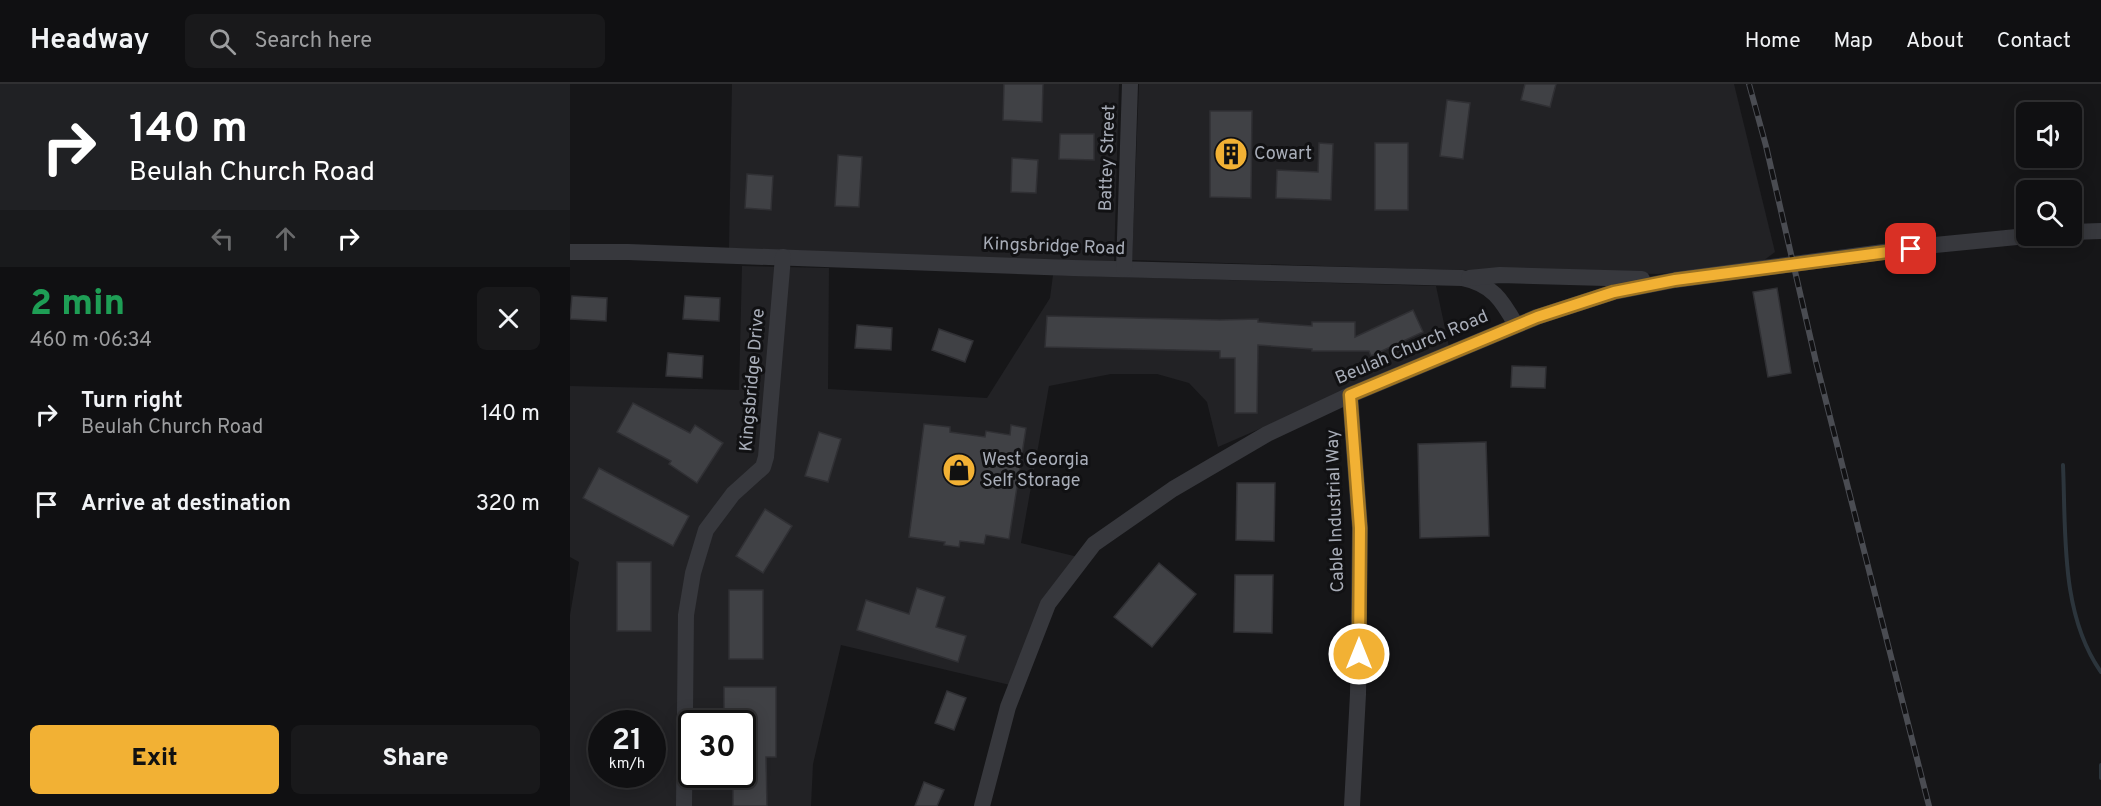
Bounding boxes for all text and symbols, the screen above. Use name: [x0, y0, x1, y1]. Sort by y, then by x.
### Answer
search box: [185, 14, 605, 68]
text: Headway: [30, 23, 149, 59]
icon: search: [206, 25, 239, 58]
text: Search here: [254, 28, 372, 55]
text: Home: [1745, 28, 1801, 55]
text: Map: [1834, 28, 1873, 55]
text: About: [1906, 28, 1964, 55]
text: Contact: [1997, 28, 2071, 55]
map controls: [2016, 102, 2082, 246]
button: sound: [2016, 102, 2082, 168]
text: 140 m: [129, 104, 248, 157]
street label: Battey Street: [1095, 104, 1121, 212]
icon: right: [30, 108, 108, 186]
building icon: Cowart: [1213, 136, 1249, 172]
place label: Cowart: [1254, 143, 1312, 166]
text: Beulah Church Road: [129, 156, 375, 190]
button: search: [2016, 180, 2082, 246]
icon: left: [206, 222, 239, 255]
icon: ahead: [269, 222, 302, 255]
icon: right: [332, 222, 365, 255]
pin: [1885, 223, 1936, 274]
icon: arrive: [1894, 232, 1927, 265]
street label: Kingsbridge Road: [982, 233, 1126, 261]
text: 2 min: [30, 282, 125, 328]
button: close: [477, 287, 540, 350]
street label: Beulah Church Road: [1332, 305, 1492, 391]
street label: Kingsbridge Drive: [735, 307, 771, 453]
text: 460 m · 06:34: [30, 328, 152, 354]
text: Turn right: [81, 388, 183, 415]
icon: right: [30, 398, 63, 431]
text: 140 m: [481, 401, 540, 428]
text: Beulah Church Road: [81, 415, 263, 441]
street label: Cable Industrial Way: [1322, 429, 1350, 593]
place label: West Georgia Self Storage: [982, 449, 1089, 493]
shop icon: West Georgia Self Storage: [941, 452, 977, 488]
icon: arrive: [30, 488, 63, 521]
text: Arrive at destination: [81, 491, 291, 518]
text: 320 m: [476, 491, 540, 518]
position arrow: [1327, 622, 1391, 686]
speed limit sign: 30: [678, 710, 756, 788]
text: 21: [612, 723, 642, 760]
button: Exit: [30, 725, 279, 794]
button: Share: [291, 725, 540, 794]
text: km/h: [609, 755, 645, 774]

